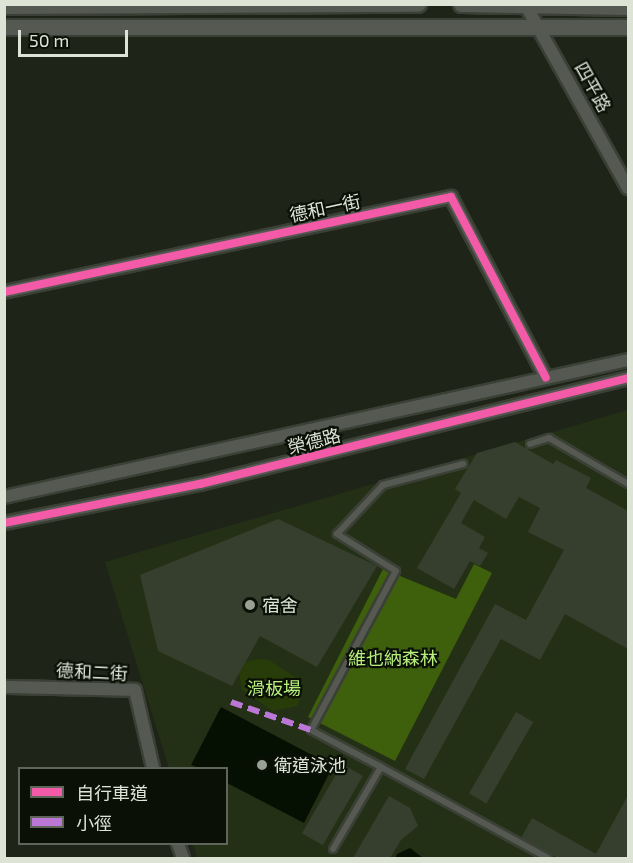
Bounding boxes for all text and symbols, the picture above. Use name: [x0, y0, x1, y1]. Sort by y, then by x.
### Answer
scale bar: [21, 18, 130, 56]
text: 50 m: [29, 29, 69, 51]
street label: 四平路: [570, 58, 616, 116]
street label: 德和一街: [288, 190, 362, 226]
street label: 榮德路: [285, 424, 343, 458]
place label: 宿舍: [262, 594, 298, 616]
marker: 宿舍: [243, 598, 257, 612]
park label: 維也納森林: [348, 647, 438, 669]
street label: 德和二街: [55, 659, 129, 685]
park label: 滑板場: [247, 677, 301, 699]
place label: 衛道泳池: [274, 754, 346, 776]
marker: 衛道泳池: [255, 758, 269, 772]
legend: [18, 767, 228, 845]
text: 自行車道: [76, 782, 148, 804]
text: 小徑: [76, 812, 112, 834]

